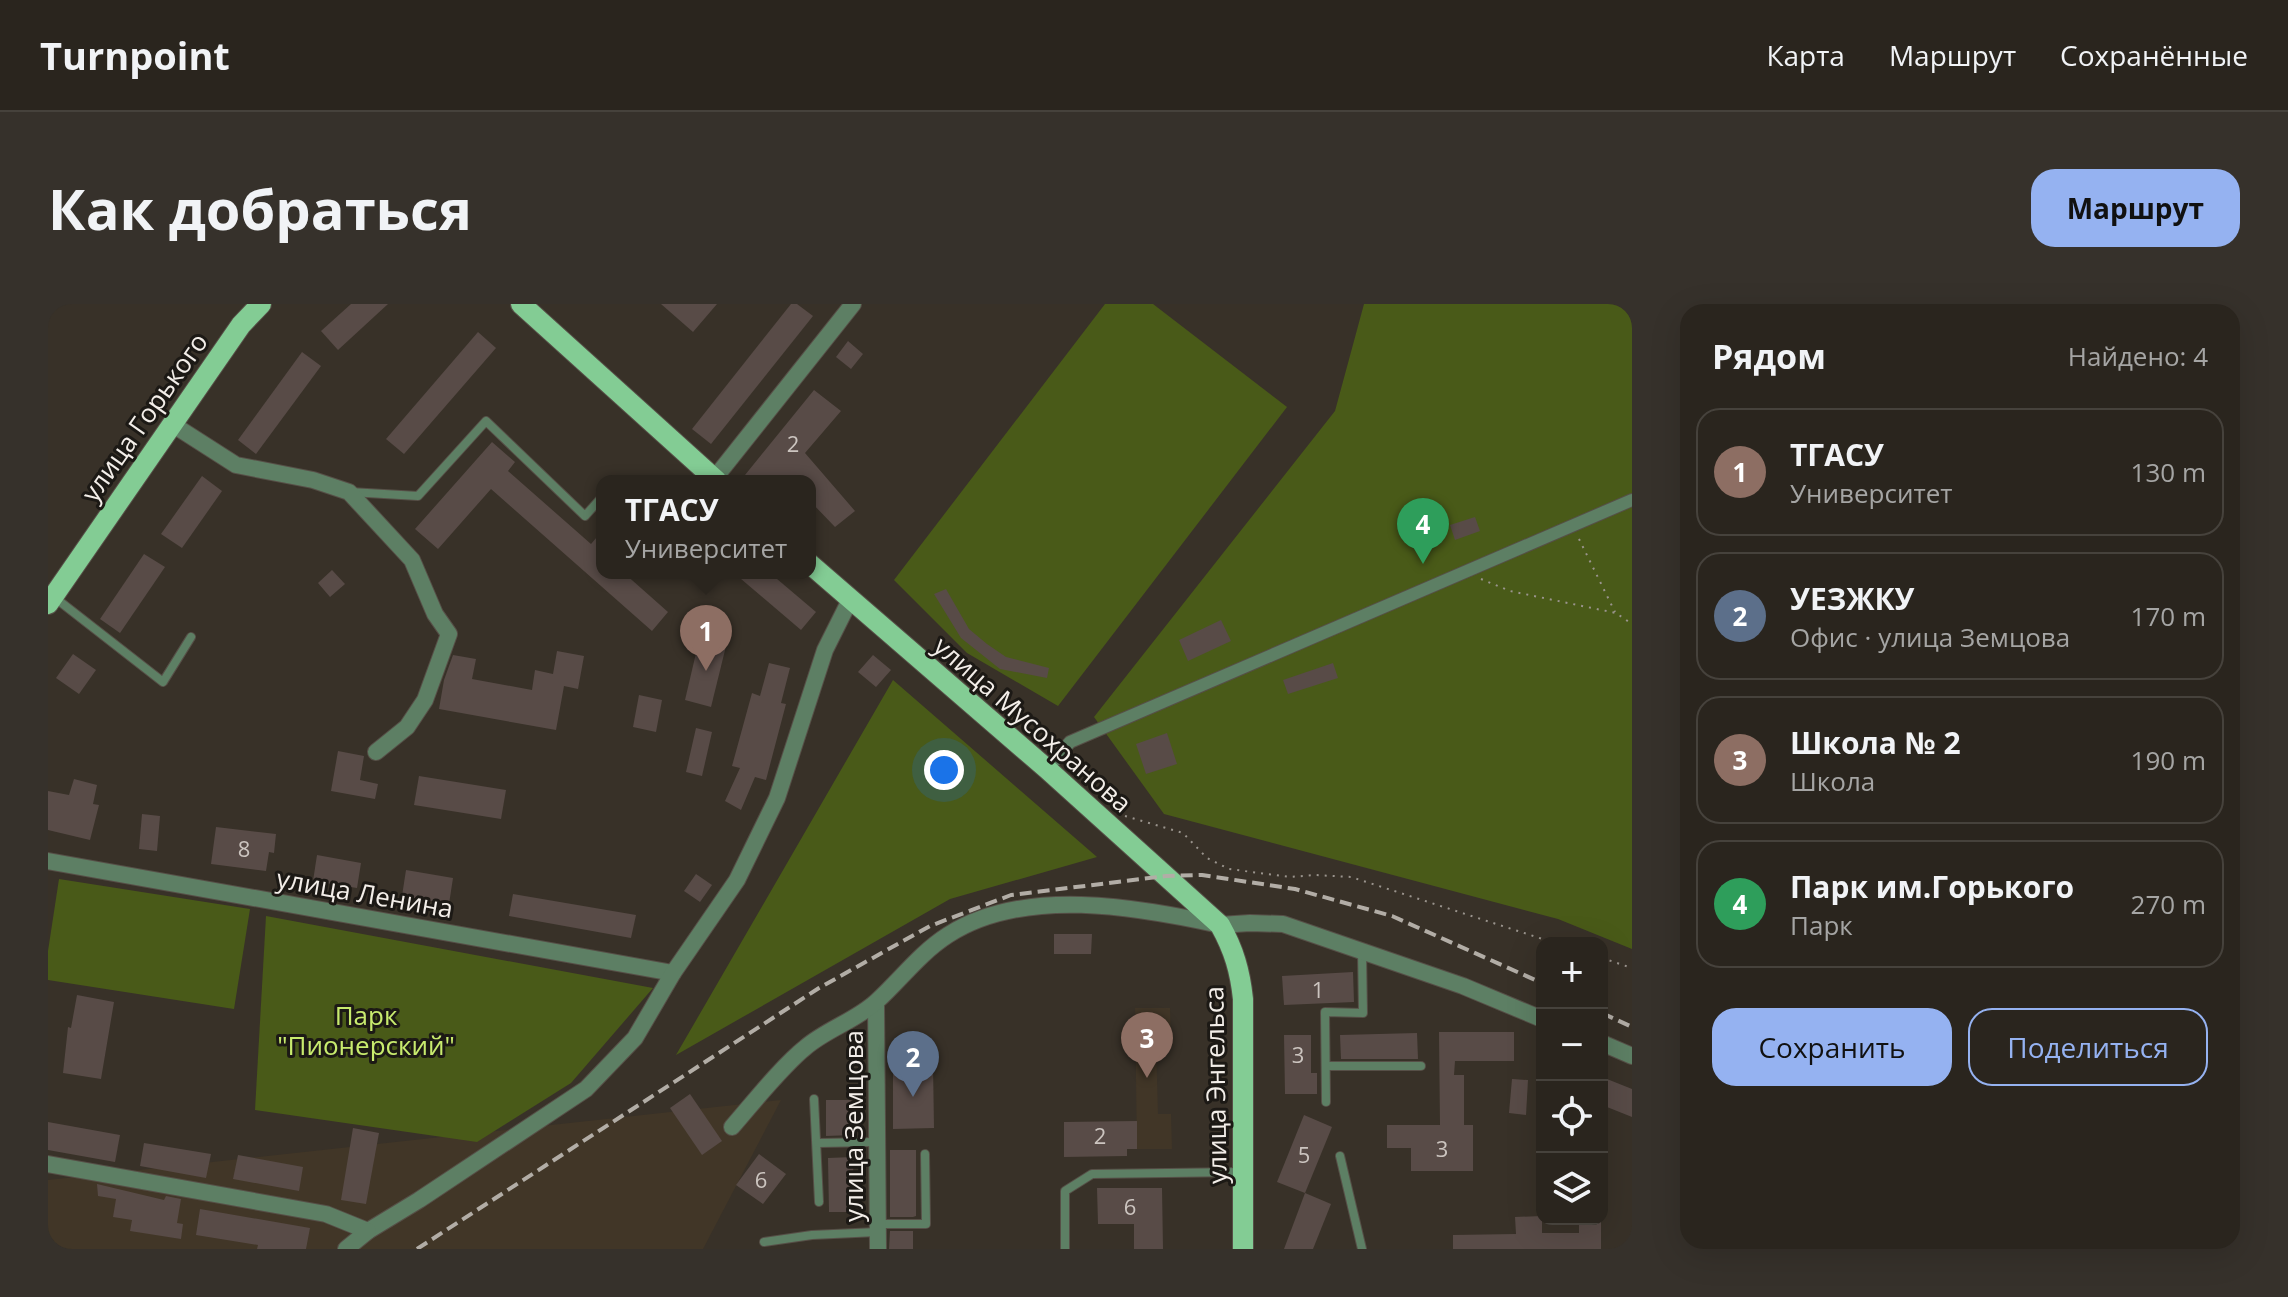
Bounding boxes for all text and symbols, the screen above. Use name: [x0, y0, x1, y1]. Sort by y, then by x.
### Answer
text: Turnpoint: [40, 29, 230, 81]
text: Карта: [1766, 36, 1845, 74]
text: Маршрут: [1889, 36, 2016, 74]
text: Сохранённые: [2060, 36, 2248, 74]
button: Маршрут: [2031, 169, 2240, 247]
text: Как добраться: [48, 170, 472, 246]
street label: улица Горького: [72, 325, 216, 509]
text: Рядом: [1712, 333, 1826, 379]
text: Найдено: 4: [2068, 338, 2208, 374]
house number: 2: [787, 428, 799, 458]
text: ТГАСУ: [1790, 434, 1884, 475]
text: 1: [1733, 454, 1747, 490]
text: 130 m: [2131, 454, 2206, 490]
popup: [596, 475, 816, 579]
text: Университет: [1790, 475, 1953, 511]
text: ТГАСУ: [625, 489, 719, 530]
pin: 4: [1397, 498, 1449, 564]
text: Университет: [625, 530, 787, 566]
text: УЕЗЖКУ: [1790, 578, 1914, 619]
text: 2: [1733, 598, 1747, 634]
text: 170 m: [2131, 598, 2206, 634]
pin: 1: [680, 605, 732, 671]
text: Офис · улица Земцова: [1790, 619, 2070, 655]
street label: улица Мусохранова: [926, 628, 1140, 820]
text: Школа № 2: [1790, 722, 1961, 763]
text: 3: [1733, 742, 1747, 778]
text: 190 m: [2131, 742, 2206, 778]
your location: [924, 750, 964, 790]
text: Школа: [1790, 763, 1875, 799]
house number: 8: [238, 833, 250, 863]
street label: улица Ленина: [274, 860, 456, 926]
text: Парк им.Горького: [1790, 866, 2074, 907]
text: 4: [1733, 886, 1747, 922]
text: 270 m: [2131, 886, 2206, 922]
text: Парк: [1790, 907, 1853, 943]
map controls: [1536, 937, 1608, 1225]
button: +: [1536, 937, 1608, 1009]
house number: 1: [1312, 974, 1324, 1004]
street label: улица Энгельса: [1195, 986, 1235, 1184]
park label: Парк "Пионерский": [277, 997, 455, 1063]
button: Сохранить: [1712, 1008, 1952, 1086]
button: Поделиться: [1968, 1008, 2208, 1086]
button: −: [1536, 1009, 1608, 1081]
pin: 3: [1121, 1012, 1173, 1078]
street label: улица Земцова: [835, 1030, 871, 1222]
pin: 2: [887, 1031, 939, 1097]
house number: 3: [1292, 1039, 1304, 1069]
button: locate: [1536, 1081, 1608, 1153]
house number: 2: [1094, 1120, 1106, 1150]
house number: 3: [1436, 1133, 1448, 1163]
house number: 5: [1298, 1139, 1310, 1169]
button: layers: [1536, 1153, 1608, 1225]
house number: 6: [755, 1164, 767, 1194]
house number: 6: [1124, 1191, 1136, 1221]

